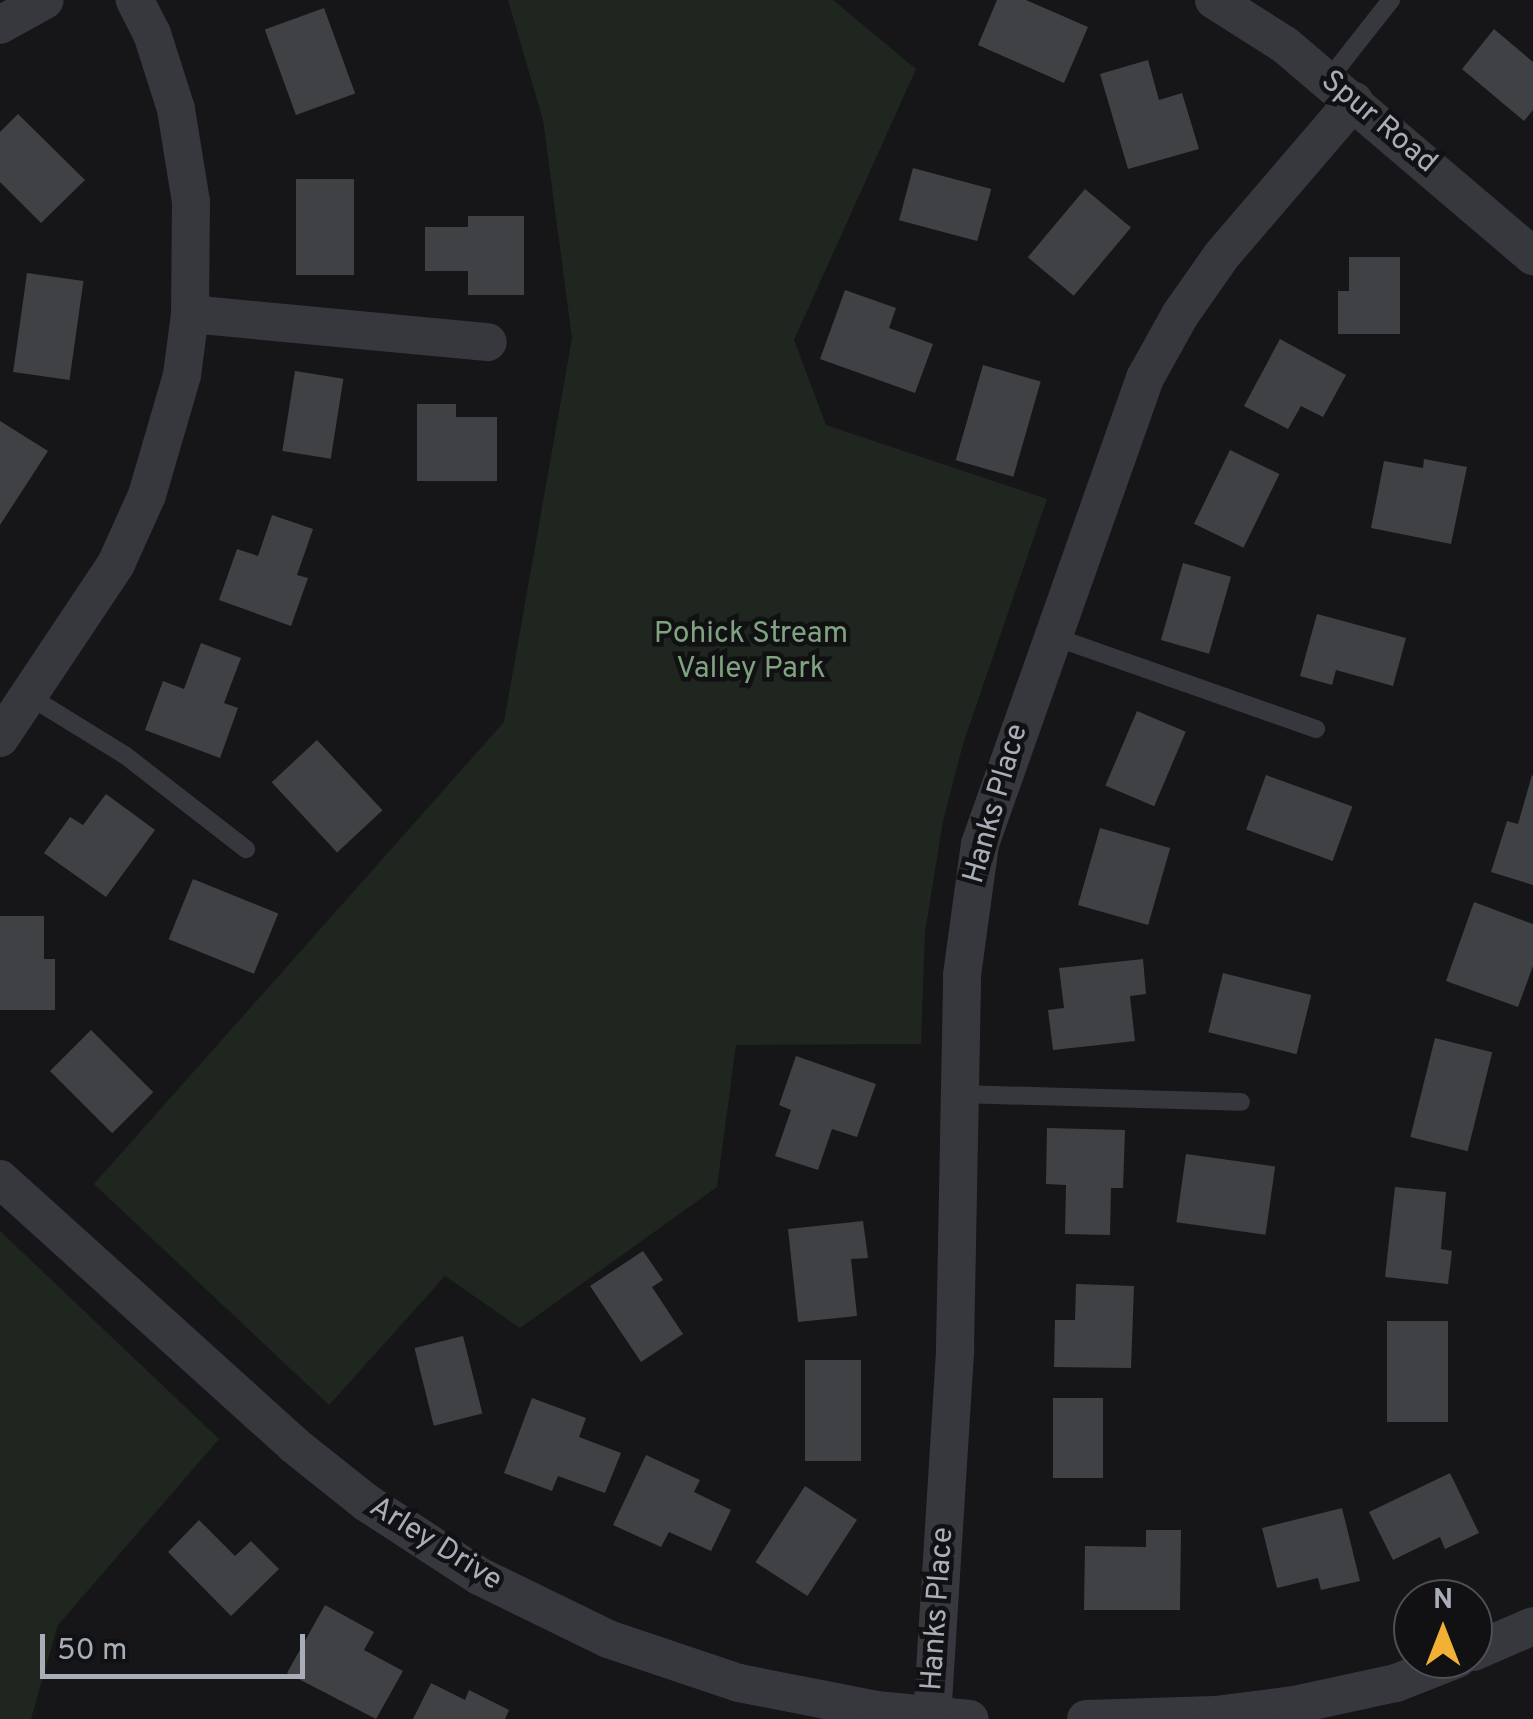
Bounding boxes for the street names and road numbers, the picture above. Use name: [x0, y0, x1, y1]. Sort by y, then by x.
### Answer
street label: Spur Road: [1313, 64, 1443, 182]
street label: Hanks Place: [957, 720, 1037, 888]
street label: Arley Drive: [362, 1490, 508, 1600]
street label: Hanks Place: [915, 1526, 963, 1692]

